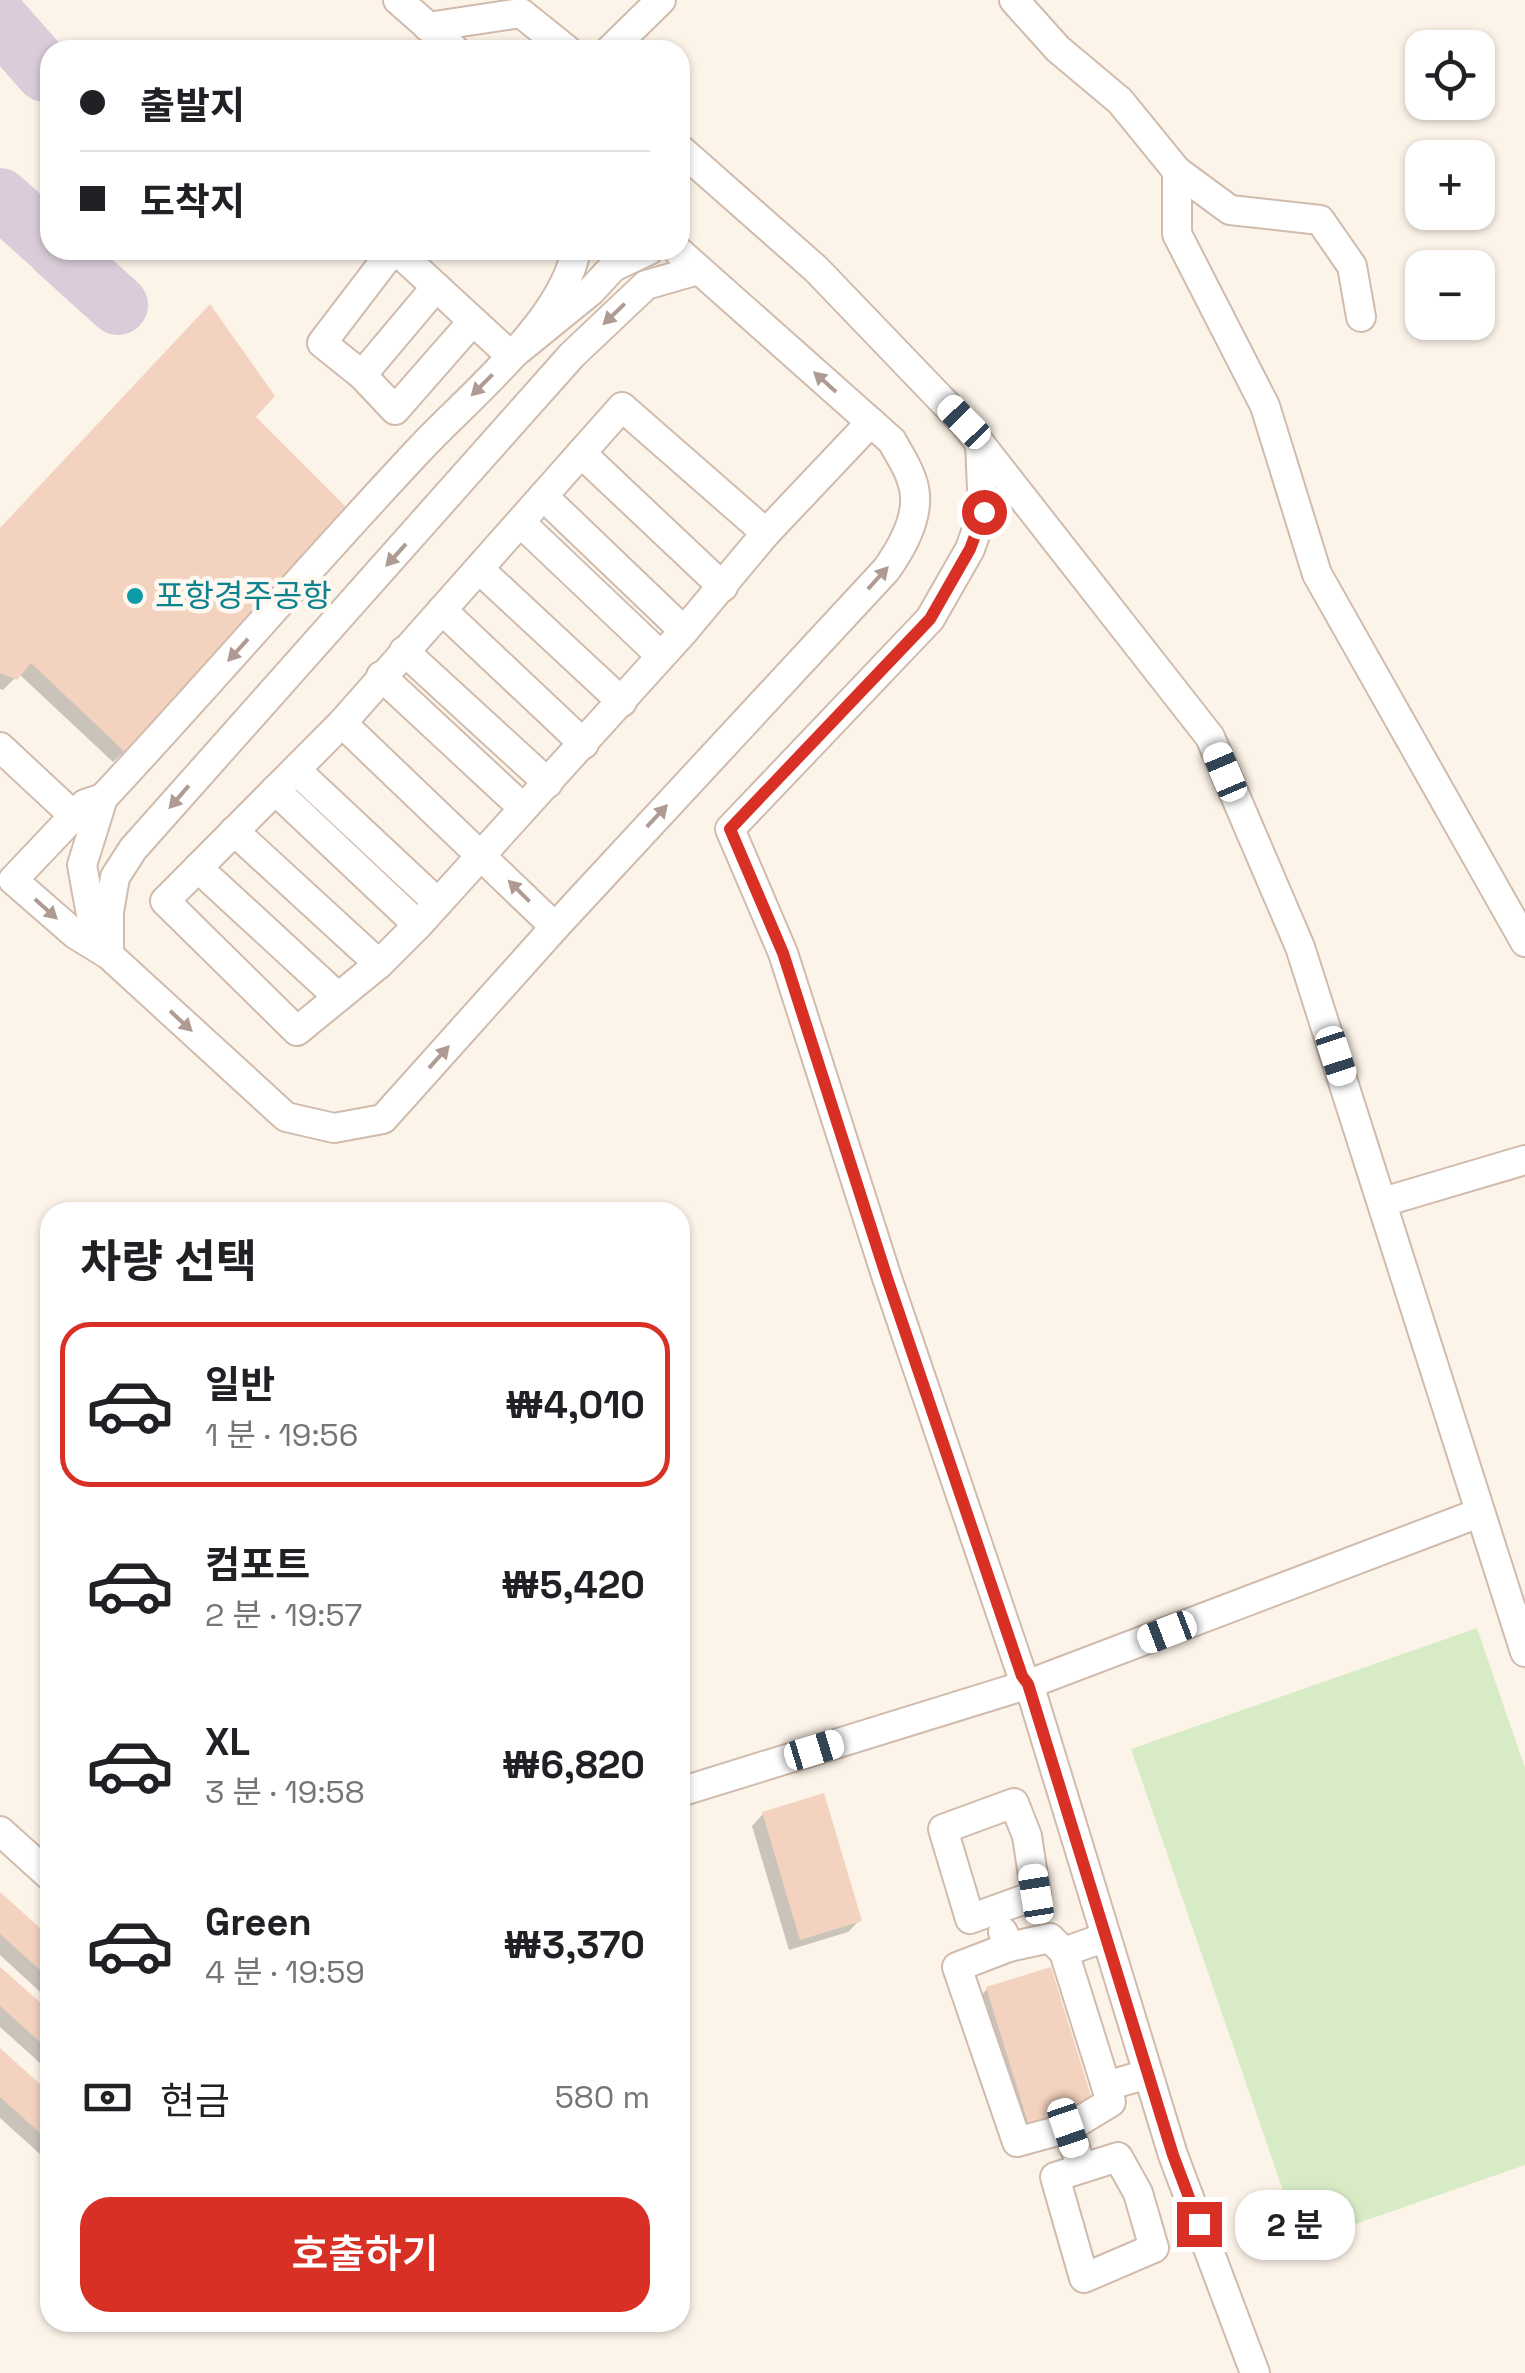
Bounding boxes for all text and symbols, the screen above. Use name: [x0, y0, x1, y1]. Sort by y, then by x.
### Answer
map controls: [1405, 30, 1495, 340]
button: locate: [1405, 30, 1495, 120]
text: 출발지: [140, 82, 245, 130]
button: +: [1405, 140, 1495, 230]
text: 도착지: [140, 178, 245, 226]
button: −: [1405, 250, 1495, 340]
one-way arrow: [602, 301, 626, 325]
one-way arrow: [813, 371, 838, 393]
one-way arrow: [471, 373, 494, 397]
car: [932, 390, 996, 454]
route start: [962, 490, 1007, 535]
one-way arrow: [385, 543, 408, 567]
one-way arrow: [866, 566, 889, 590]
place label: 포항경주공항: [155, 576, 332, 616]
marker: 포항경주공항: [124, 585, 146, 607]
one-way arrow: [228, 637, 250, 662]
car: [1199, 739, 1251, 805]
one-way arrow: [168, 784, 190, 809]
one-way arrow: [646, 804, 668, 829]
one-way arrow: [507, 879, 531, 903]
one-way arrow: [33, 897, 58, 919]
one-way arrow: [168, 1009, 193, 1031]
car: [1312, 1023, 1360, 1089]
one-way arrow: [427, 1045, 449, 1070]
text: 차량 선택: [80, 1233, 257, 1290]
icon: car: [85, 1360, 175, 1450]
text: 일반: [205, 1361, 275, 1409]
text: ₩4,010: [505, 1381, 645, 1429]
text: 1 분 · 19:56: [205, 1415, 358, 1455]
icon: car: [85, 1540, 175, 1630]
text: 컴포트: [205, 1541, 310, 1589]
text: ₩5,420: [501, 1561, 645, 1609]
text: 2 분 · 19:57: [205, 1595, 362, 1635]
car: [1134, 1607, 1200, 1657]
text: XL: [205, 1718, 250, 1766]
icon: car: [85, 1720, 175, 1810]
car: [781, 1727, 847, 1773]
text: ₩6,820: [502, 1741, 645, 1789]
text: 3 분 · 19:58: [205, 1772, 365, 1812]
car: [1016, 1862, 1056, 1926]
text: Green: [205, 1898, 312, 1946]
icon: car: [85, 1900, 175, 1990]
text: ₩3,370: [503, 1921, 645, 1969]
text: 4 분 · 19:59: [205, 1952, 365, 1992]
icon: cash: [80, 2070, 135, 2125]
text: 현금: [160, 2077, 230, 2125]
text: 580 m: [555, 2077, 650, 2117]
car: [1044, 2095, 1092, 2161]
callout: 2 분: [1234, 2189, 1354, 2259]
button: 호출하기: [80, 2197, 650, 2312]
route end: [1177, 2202, 1222, 2247]
text: 2 분: [1267, 2205, 1323, 2245]

